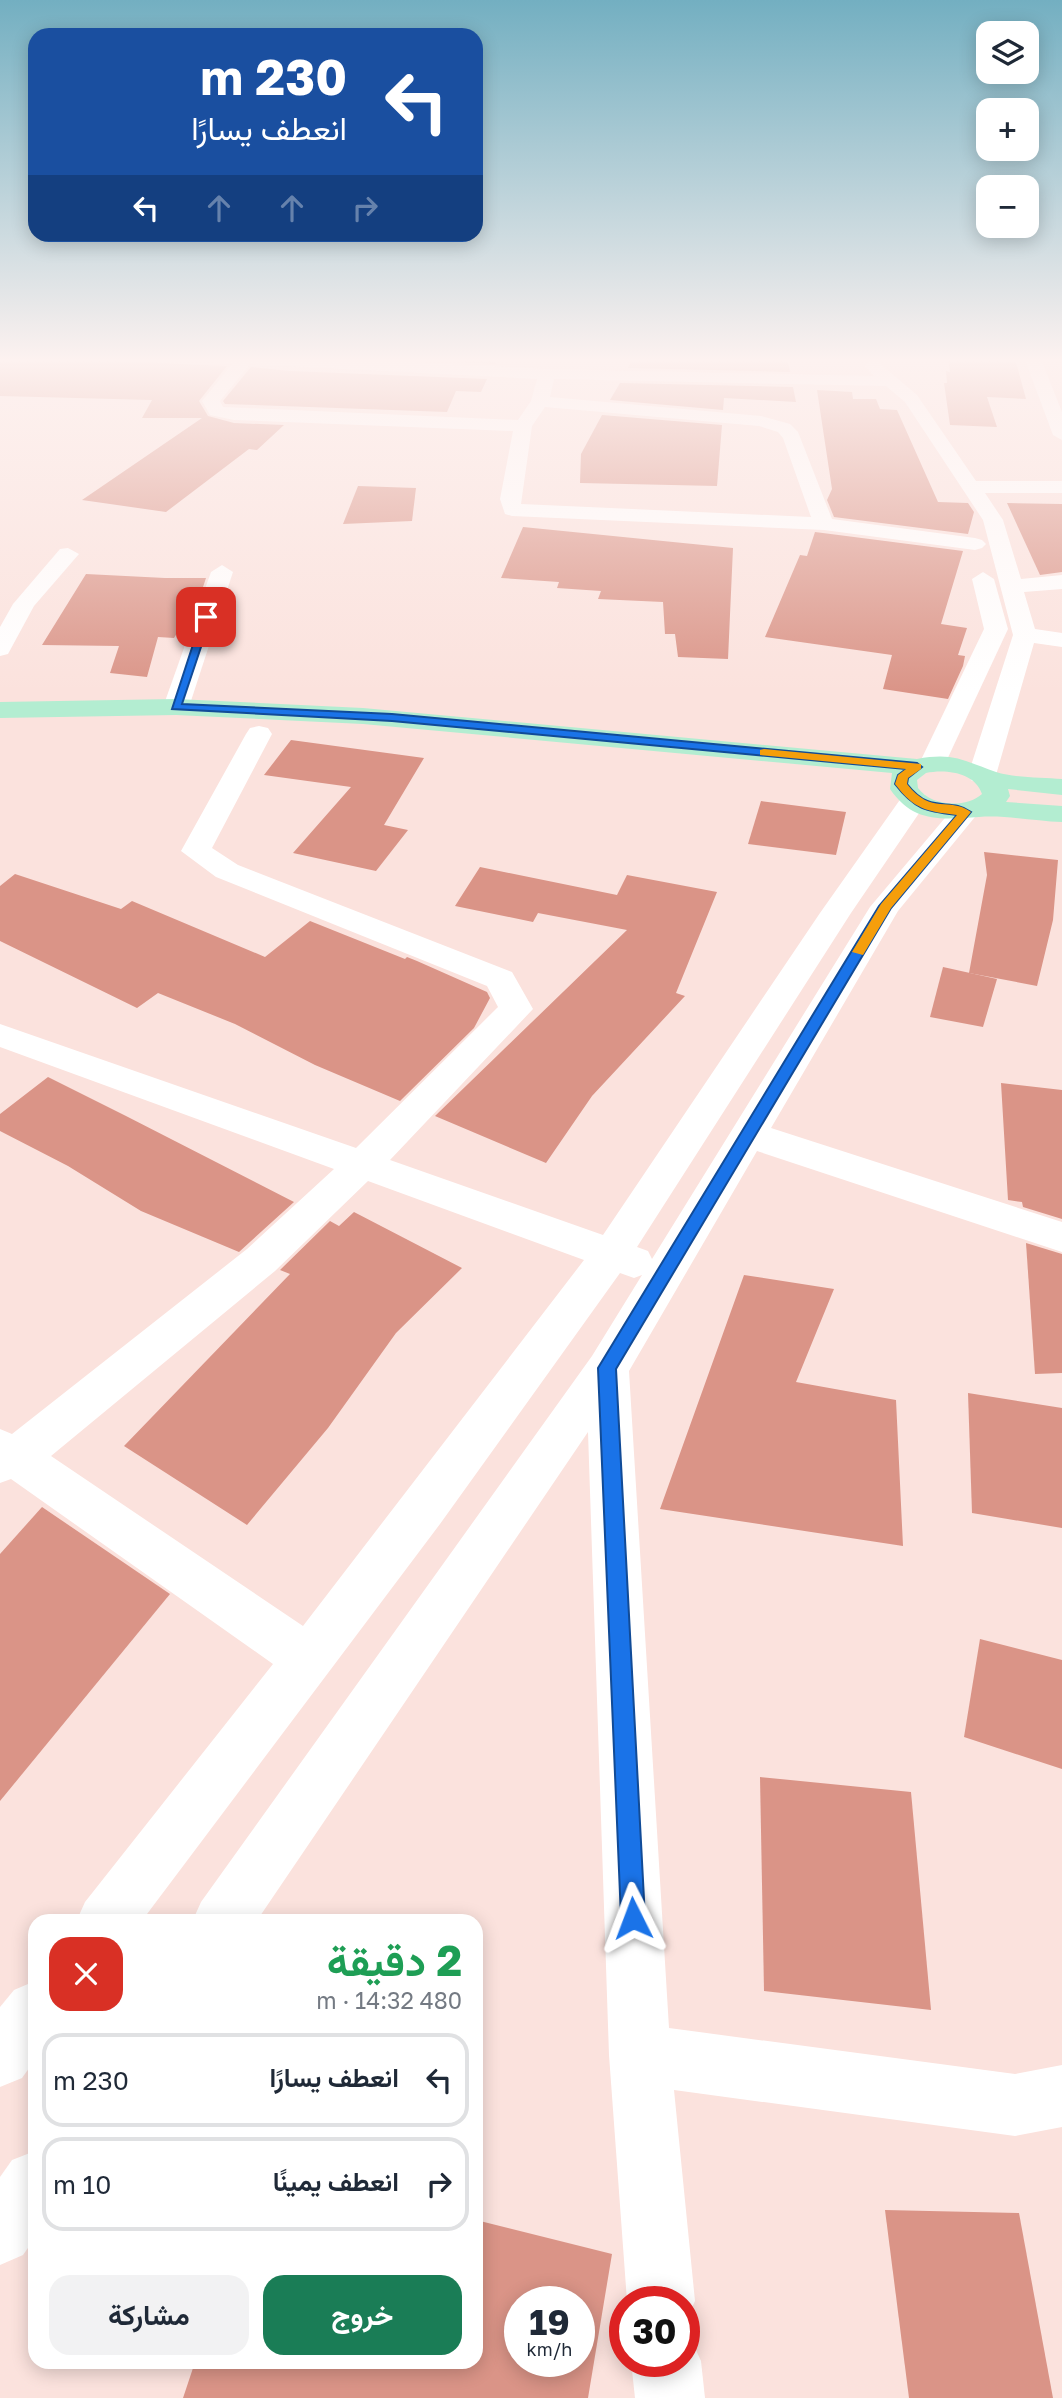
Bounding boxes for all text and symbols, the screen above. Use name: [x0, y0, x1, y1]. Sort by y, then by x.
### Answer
map controls: [976, 21, 1039, 238]
button: layers: [976, 21, 1039, 84]
text: 230 m: [200, 47, 347, 106]
icon: left: [371, 56, 462, 147]
button: +: [976, 98, 1039, 161]
text: انعطف يسارًا: [191, 109, 347, 147]
button: −: [976, 175, 1039, 238]
icon: left: [127, 189, 165, 227]
icon: ahead: [200, 189, 238, 227]
icon: ahead: [273, 189, 311, 227]
icon: right: [346, 189, 384, 227]
pin: [176, 587, 236, 647]
icon: arrive: [187, 598, 225, 636]
position arrow: [596, 1881, 670, 1955]
text: 2 دقيقة: [327, 1935, 462, 1985]
button: close: [49, 1937, 123, 2011]
text: 480 m · 14:32: [316, 1986, 462, 2014]
icon: left: [420, 2061, 458, 2099]
text: انعطف يسارًا: [269, 2062, 399, 2093]
text: 230 m: [53, 2065, 129, 2096]
icon: right: [420, 2165, 458, 2203]
text: انعطف يمينًا: [273, 2166, 399, 2197]
text: 10 m: [53, 2169, 111, 2200]
button: مشاركة: [49, 2275, 249, 2355]
button: خروج: [263, 2275, 462, 2355]
speed limit sign: 30: [609, 2286, 700, 2377]
text: 19: [529, 2301, 570, 2343]
text: km/h: [527, 2338, 572, 2360]

